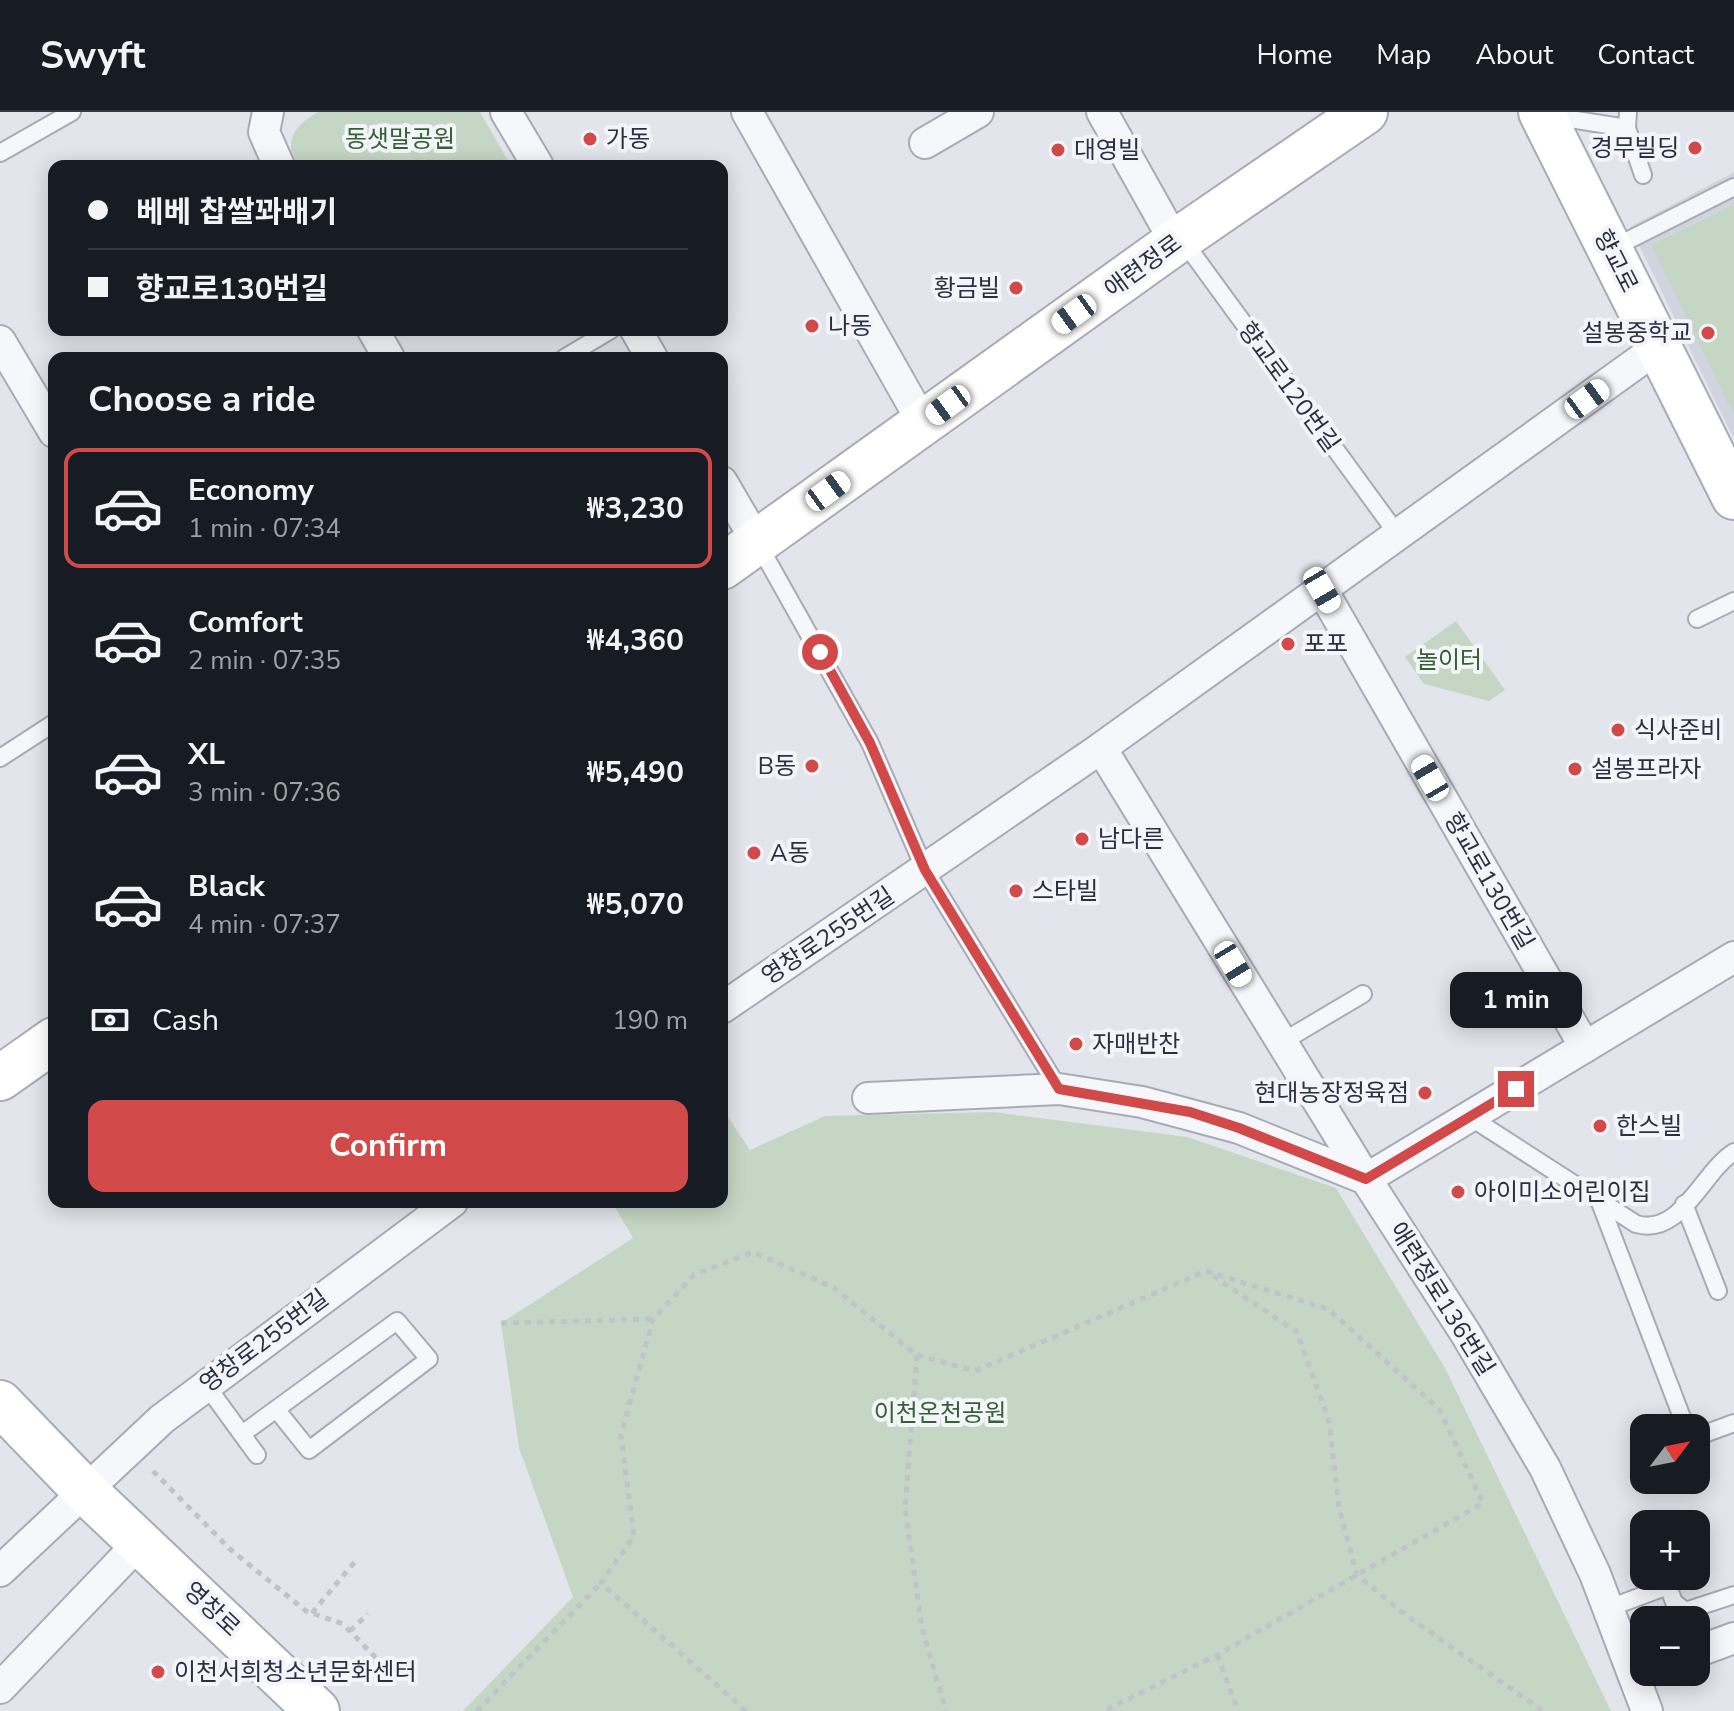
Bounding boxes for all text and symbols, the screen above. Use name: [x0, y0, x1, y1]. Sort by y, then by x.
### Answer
text: Swyft: [40, 30, 145, 81]
text: Home: [1257, 36, 1332, 74]
text: Map: [1376, 36, 1431, 74]
text: About: [1475, 36, 1553, 74]
text: Contact: [1597, 36, 1694, 74]
park label: 동샛말공원: [345, 123, 455, 155]
place label: 가동: [606, 123, 650, 155]
marker: 가동: [581, 130, 599, 148]
place label: 경무빌딩: [1591, 132, 1679, 164]
place label: 대영빌: [1074, 134, 1140, 166]
marker: 경무빌딩: [1686, 139, 1704, 157]
marker: 대영빌: [1049, 141, 1067, 159]
text: 베베 찹쌀꽈배기: [136, 192, 337, 233]
street label: 향교로: [1587, 224, 1645, 298]
street label: 애련정로: [1098, 227, 1188, 305]
text: 향교로130번길: [136, 269, 328, 310]
place label: 황금빌: [934, 272, 1000, 304]
marker: 황금빌: [1007, 279, 1025, 297]
car: [1048, 290, 1100, 338]
place label: 나동: [828, 310, 872, 342]
street label: 향교로120번길: [1231, 315, 1347, 459]
marker: 나동: [803, 317, 821, 335]
place label: 설봉중학교: [1582, 317, 1692, 349]
marker: 설봉중학교: [1699, 324, 1717, 342]
text: Choose a ride: [88, 375, 316, 424]
car: [1561, 375, 1613, 423]
car: [922, 381, 974, 429]
car: [802, 467, 854, 515]
text: Economy: [188, 470, 314, 511]
icon: car: [92, 472, 164, 544]
text: ₩3,230: [587, 488, 684, 529]
text: 1 min · 07:34: [188, 511, 341, 546]
car: [1300, 563, 1344, 617]
text: Comfort: [188, 602, 303, 643]
icon: car: [92, 604, 164, 676]
text: ₩4,360: [587, 620, 684, 661]
place label: 포포: [1304, 628, 1348, 660]
route start: [802, 634, 838, 670]
marker: 포포: [1279, 635, 1297, 653]
text: 2 min · 07:35: [188, 643, 341, 678]
park label: 놀이터: [1416, 644, 1482, 676]
place label: 식사준비: [1634, 714, 1722, 746]
marker: 식사준비: [1609, 721, 1627, 739]
text: XL: [188, 734, 225, 775]
icon: car: [92, 736, 164, 808]
place label: B동: [758, 750, 796, 782]
car: [1408, 751, 1452, 805]
text: ₩5,490: [587, 752, 684, 793]
place label: 설봉프라자: [1591, 753, 1701, 785]
marker: B동: [803, 757, 821, 775]
marker: 설봉프라자: [1566, 760, 1584, 778]
text: 3 min · 07:36: [188, 775, 341, 810]
street label: 향교로130번길: [1437, 806, 1541, 956]
place label: 남다른: [1098, 823, 1164, 855]
marker: 남다른: [1073, 830, 1091, 848]
place label: A동: [770, 837, 810, 869]
marker: A동: [745, 844, 763, 862]
text: Black: [188, 866, 265, 907]
icon: car: [92, 868, 164, 940]
place label: 스타빌: [1032, 875, 1098, 907]
street label: 영창로255번길: [755, 880, 901, 992]
marker: 스타빌: [1007, 882, 1025, 900]
text: ₩5,070: [587, 884, 684, 925]
text: 4 min · 07:37: [188, 907, 341, 942]
car: [1210, 937, 1256, 991]
callout: 1 min: [1450, 973, 1582, 1029]
text: 1 min: [1482, 982, 1550, 1017]
icon: cash: [88, 998, 132, 1042]
text: Cash: [152, 1000, 219, 1041]
text: 190 m: [612, 1003, 688, 1038]
place label: 자매반찬: [1092, 1028, 1180, 1060]
marker: 자매반찬: [1067, 1035, 1085, 1053]
route end: [1498, 1071, 1534, 1107]
place label: 현대농장정육점: [1254, 1077, 1409, 1109]
marker: 현대농장정육점: [1416, 1084, 1434, 1102]
button: Confirm: [88, 1100, 688, 1192]
place label: 한스빌: [1616, 1110, 1682, 1142]
marker: 한스빌: [1591, 1117, 1609, 1135]
place label: 아이미소어린이집: [1474, 1176, 1651, 1208]
marker: 아이미소어린이집: [1449, 1183, 1467, 1201]
street label: 애련정로136번길: [1382, 1216, 1502, 1382]
street label: 영창로255번길: [193, 1282, 335, 1400]
park label: 이천온천공원: [874, 1397, 1006, 1429]
north arrow: [1630, 1414, 1710, 1494]
map controls: [1630, 1414, 1710, 1686]
button: +: [1630, 1510, 1710, 1590]
street label: 영창로: [177, 1575, 247, 1643]
button: −: [1630, 1606, 1710, 1686]
place label: 이천서희청소년문화센터: [174, 1656, 417, 1688]
marker: 이천서희청소년문화센터: [149, 1663, 167, 1681]

